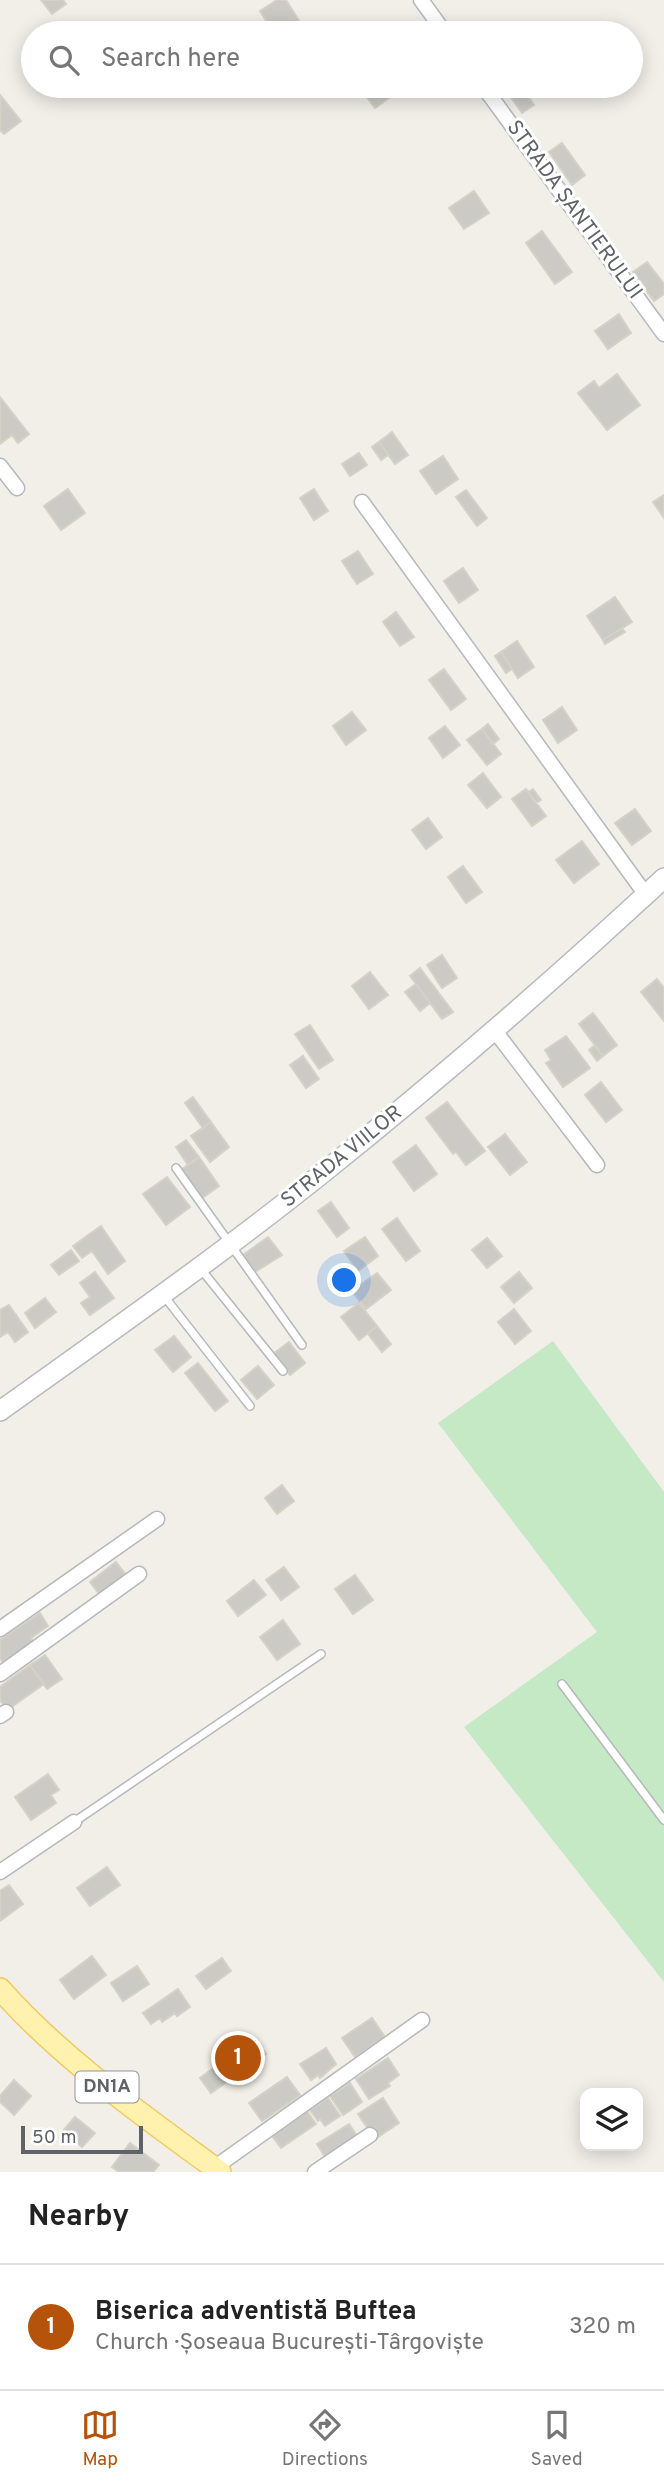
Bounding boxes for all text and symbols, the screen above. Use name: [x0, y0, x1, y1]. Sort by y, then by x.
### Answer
search box: [21, 21, 643, 98]
icon: search: [45, 41, 83, 79]
text: Search here: [101, 43, 240, 76]
street label: STRADA ȘANTIERULUI: [500, 115, 648, 305]
street label: STRADA VIILOR: [276, 1100, 408, 1214]
your location: [327, 1263, 361, 1297]
pin: 1: [215, 2032, 261, 2084]
road number: DN1A: [76, 2072, 138, 2102]
map controls: [580, 2088, 643, 2151]
button: layers: [580, 2088, 643, 2151]
scale bar: [21, 2123, 144, 2155]
text: 50 m: [32, 2126, 77, 2150]
text: Nearby: [28, 2199, 129, 2236]
text: Biserica adventistă Buftea: [95, 2296, 417, 2329]
text: 1: [46, 2313, 56, 2342]
text: 320 m: [569, 2313, 636, 2342]
text: Church · Șoseaua București-Târgoviște: [95, 2329, 484, 2358]
tab: Map: [81, 2406, 119, 2472]
tab: Directions: [282, 2406, 368, 2472]
tab: Saved: [531, 2406, 583, 2472]

